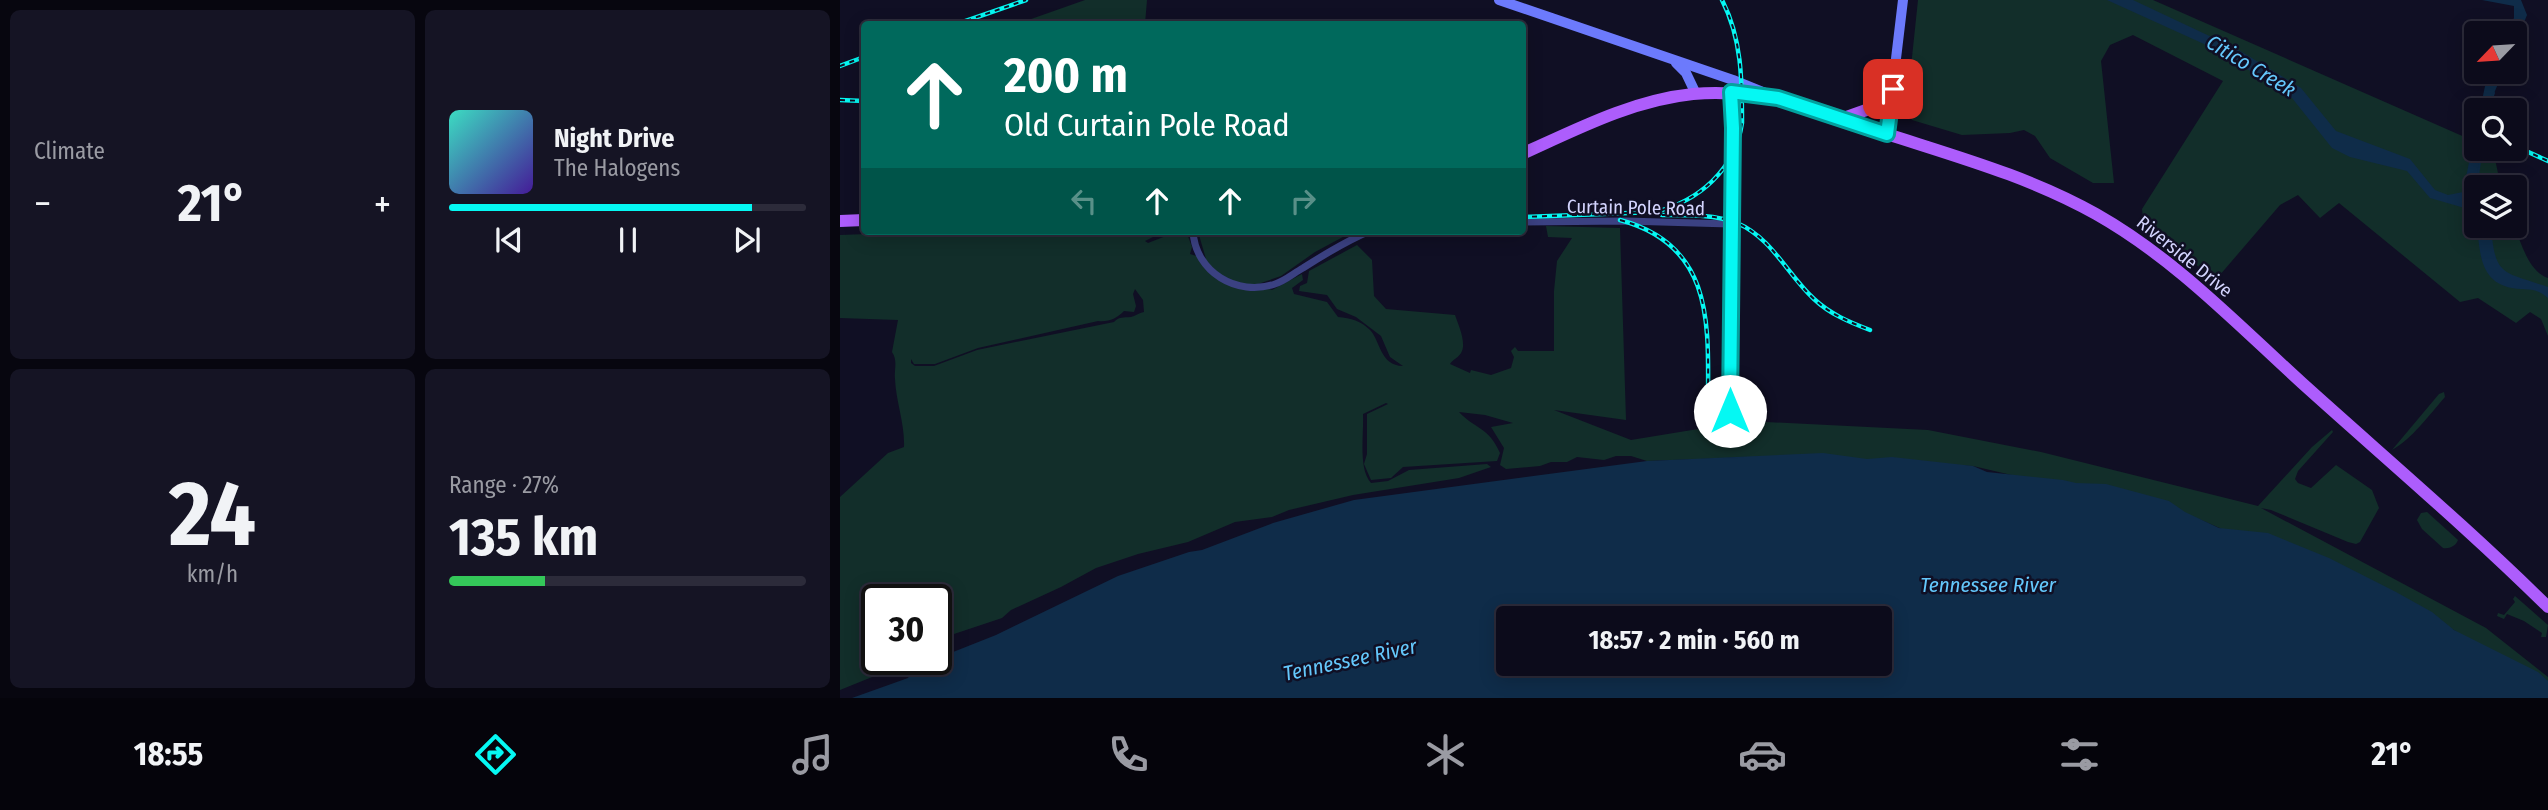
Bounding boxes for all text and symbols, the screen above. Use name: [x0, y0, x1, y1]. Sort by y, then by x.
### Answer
north arrow: [2464, 21, 2527, 84]
map controls: [2464, 21, 2527, 238]
water label: Citico Creek: [2202, 29, 2300, 103]
text: 200 m: [1004, 46, 1128, 105]
icon: ahead: [889, 49, 980, 140]
pin: [1863, 59, 1923, 119]
icon: arrive: [1874, 70, 1912, 108]
button: search: [2464, 98, 2527, 161]
text: Old Curtain Pole Road: [1004, 106, 1290, 144]
text: Night Drive: [554, 123, 674, 154]
text: Climate: [34, 137, 105, 165]
text: The Halogens: [554, 154, 680, 182]
text: 21°: [178, 172, 247, 235]
button: layers: [2464, 175, 2527, 238]
text: −: [34, 181, 51, 227]
text: +: [374, 181, 391, 227]
icon: left: [1065, 182, 1103, 220]
icon: ahead: [1138, 182, 1176, 220]
icon: ahead: [1211, 182, 1249, 220]
icon: right: [1284, 182, 1322, 220]
street label: Curtain Pole Road: [1567, 195, 1705, 220]
street label: Riverside Drive: [2132, 211, 2237, 302]
icon: previous: [490, 221, 528, 259]
icon: pause: [609, 221, 647, 259]
icon: next: [728, 221, 766, 259]
position arrow: [1693, 374, 1767, 448]
text: 24: [169, 460, 256, 569]
text: Range · 27%: [449, 471, 559, 499]
text: 135 km: [449, 506, 598, 569]
text: km/h: [187, 560, 238, 588]
water label: Tennessee River: [1920, 572, 2057, 598]
speed limit sign: 30: [861, 584, 952, 675]
text: 18:57 · 2 min · 560 m: [1588, 625, 1800, 656]
water label: Tennessee River: [1281, 633, 1420, 687]
icon: directions: [471, 730, 520, 779]
icon: music: [788, 730, 837, 779]
icon: phone: [1104, 730, 1153, 779]
icon: climate: [1421, 730, 1470, 779]
icon: car: [1738, 730, 1787, 779]
icon: filters: [2055, 730, 2104, 779]
text: 18:55: [134, 735, 203, 773]
text: 21°: [2371, 735, 2414, 773]

